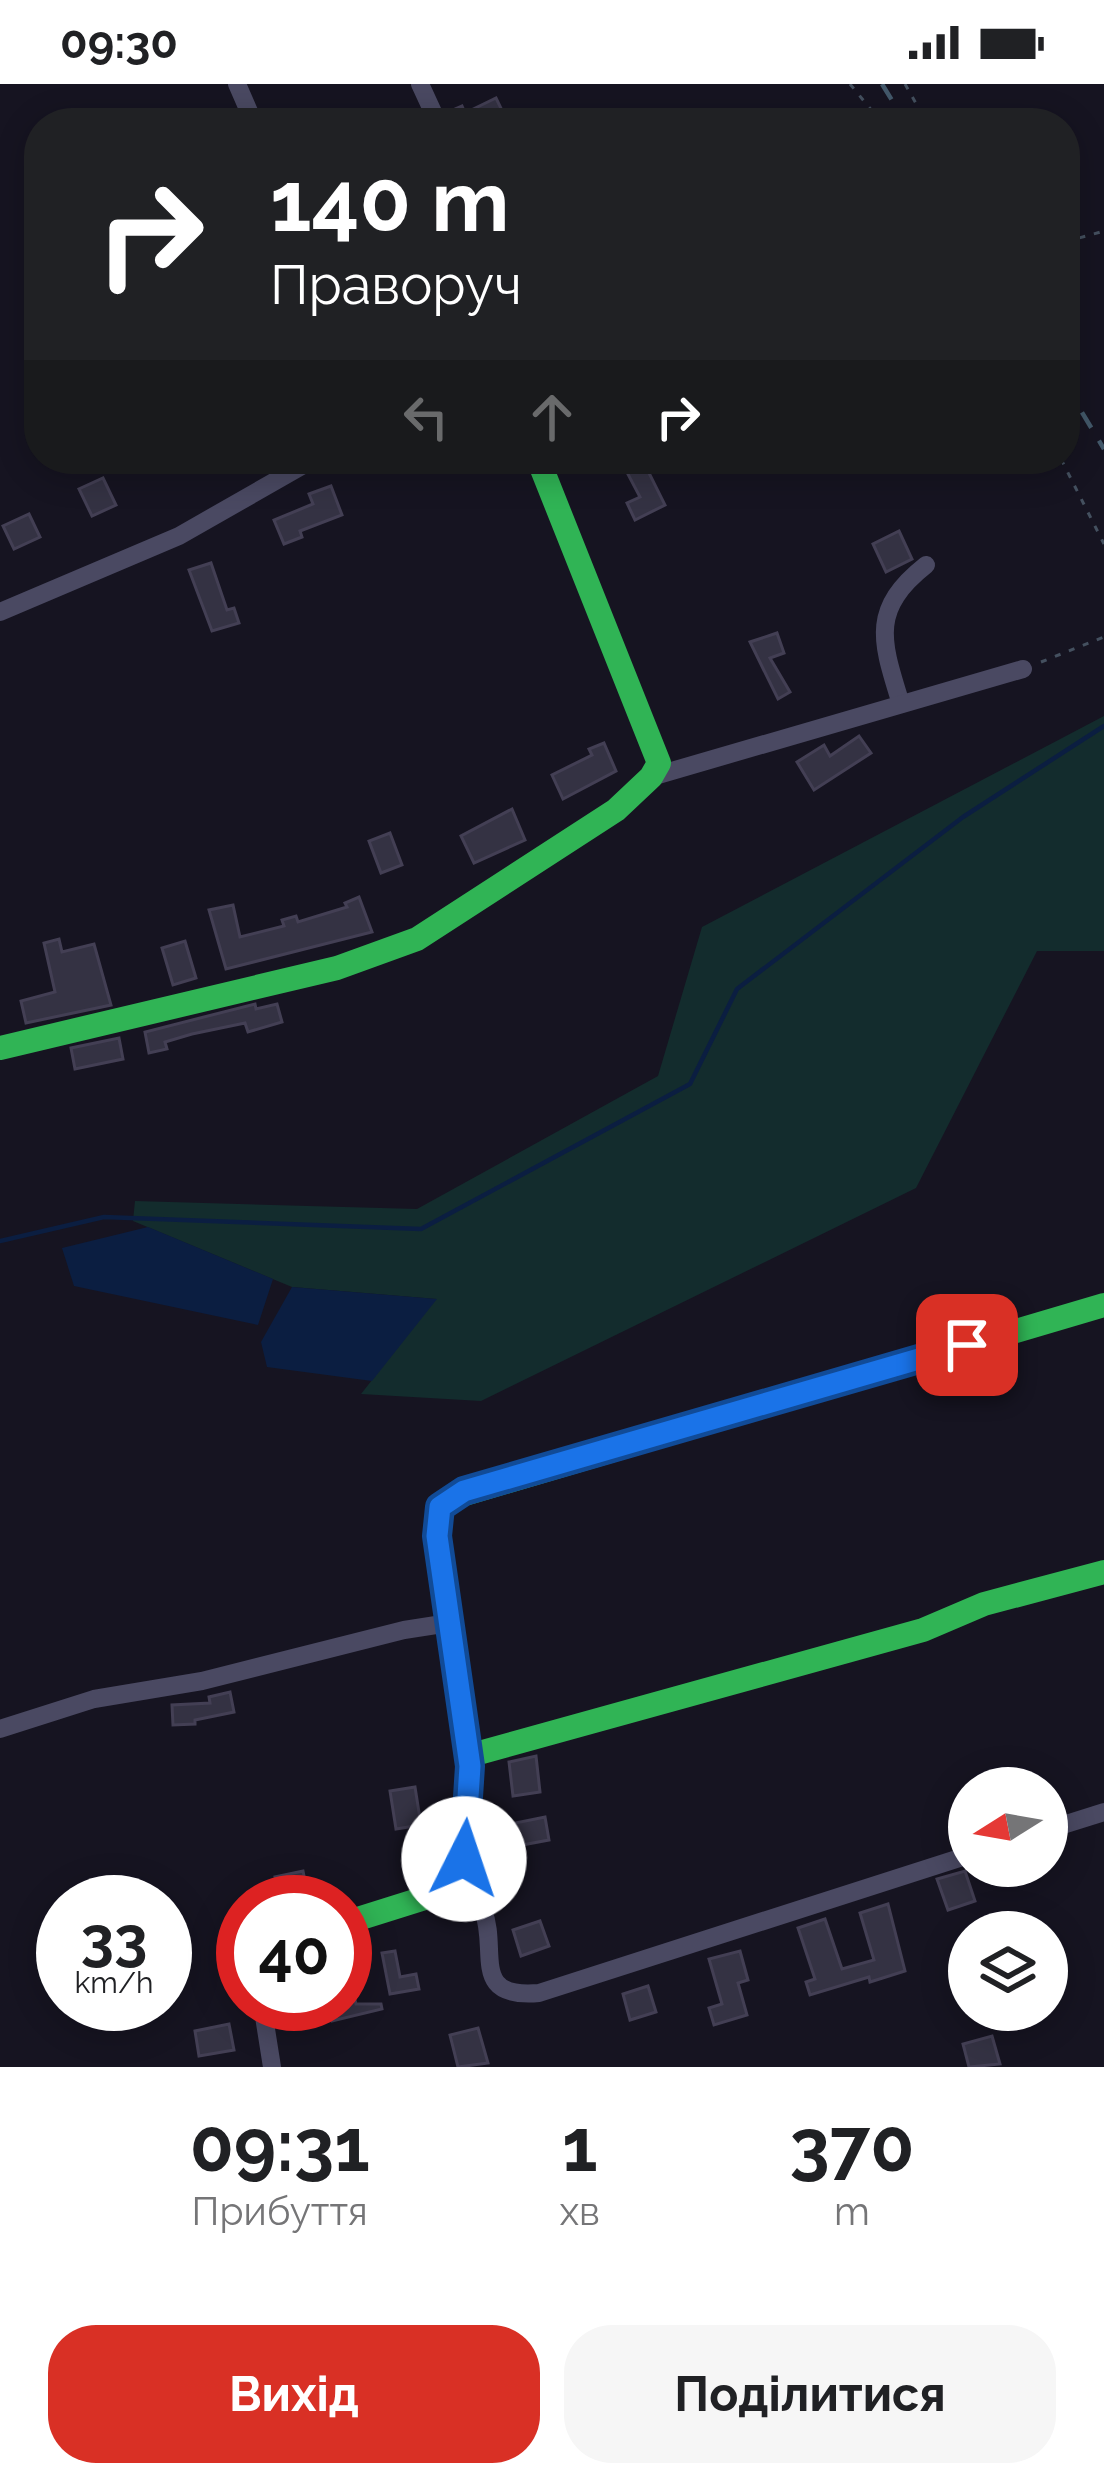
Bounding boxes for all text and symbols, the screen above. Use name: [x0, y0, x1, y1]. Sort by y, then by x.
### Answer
text: 09:30: [60, 16, 178, 69]
text: 140 m: [270, 152, 509, 251]
icon: right: [72, 156, 228, 312]
text: Праворуч: [270, 253, 522, 317]
icon: left: [393, 384, 459, 450]
icon: ahead: [519, 384, 585, 450]
icon: right: [645, 384, 711, 450]
pin: [916, 1294, 1018, 1396]
icon: arrive: [934, 1312, 1000, 1378]
north arrow: [948, 1767, 1068, 1887]
map controls: [948, 1767, 1068, 2031]
position arrow: [401, 1796, 527, 1922]
speed limit sign: 40: [216, 1875, 372, 2031]
text: 33: [81, 1903, 147, 1973]
button: layers: [948, 1911, 1068, 2031]
text: km/h: [74, 1965, 154, 2000]
text: 09:31: [190, 2103, 370, 2188]
text: 1: [562, 2103, 597, 2188]
text: 370: [790, 2103, 914, 2188]
text: Прибуття: [192, 2188, 368, 2234]
text: хв: [559, 2188, 600, 2234]
text: m: [834, 2188, 870, 2234]
button: Вихід: [48, 2325, 540, 2463]
button: Поділитися: [564, 2325, 1056, 2463]

